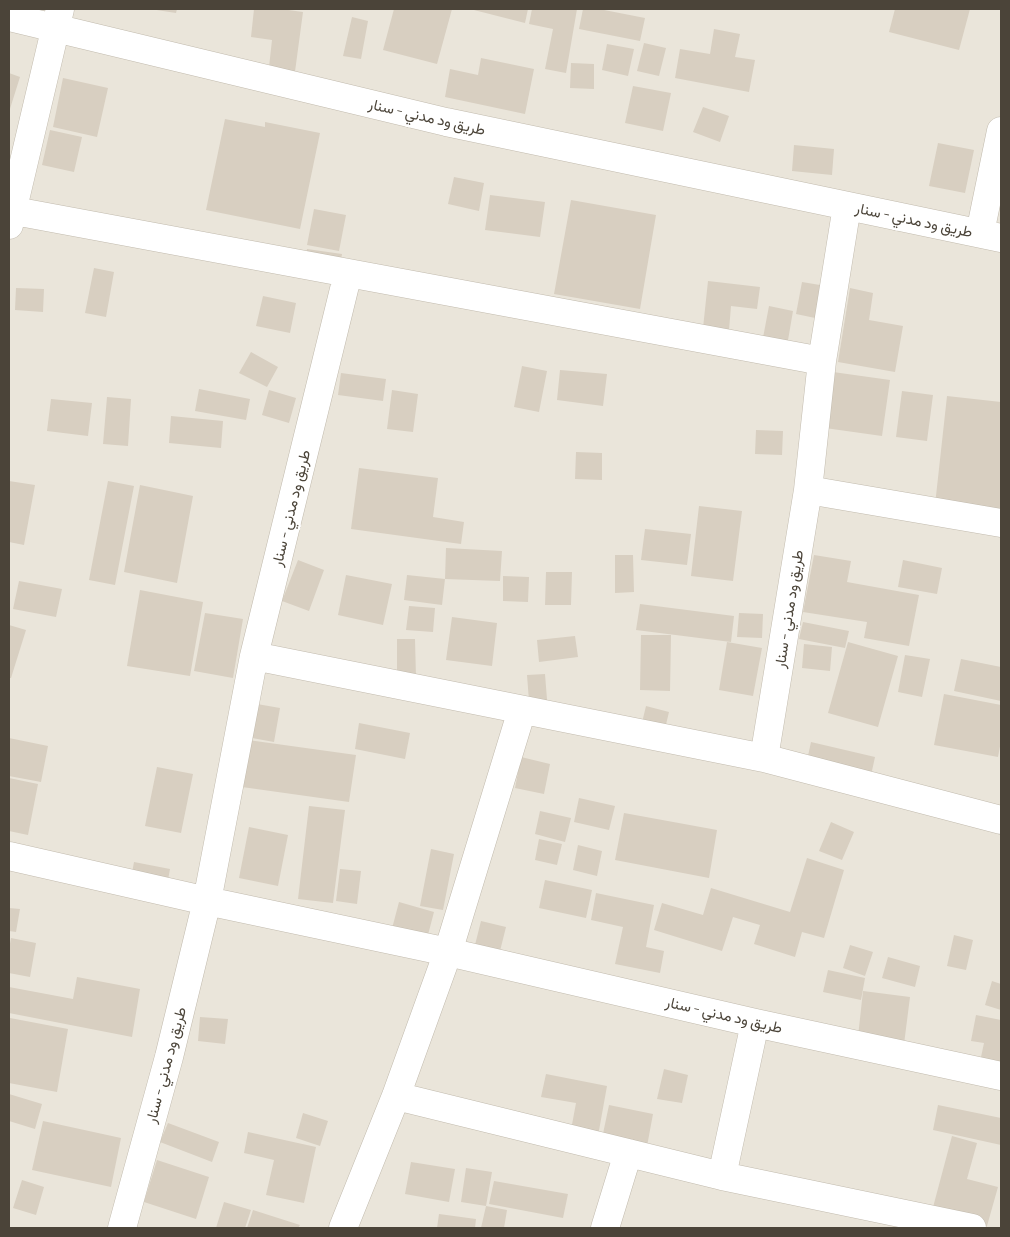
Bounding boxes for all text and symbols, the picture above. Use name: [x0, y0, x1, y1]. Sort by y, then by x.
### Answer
street label: طريق ود مدني - سنار: [367, 95, 487, 139]
street label: طريق ود مدني - سنار: [854, 199, 974, 241]
street label: طريق ود مدني - سنار: [268, 448, 314, 568]
street label: طريق ود مدني - سنار: [771, 549, 807, 669]
street label: طريق ود مدني - سنار: [664, 993, 784, 1037]
street label: طريق ود مدني - سنار: [142, 1005, 190, 1125]

